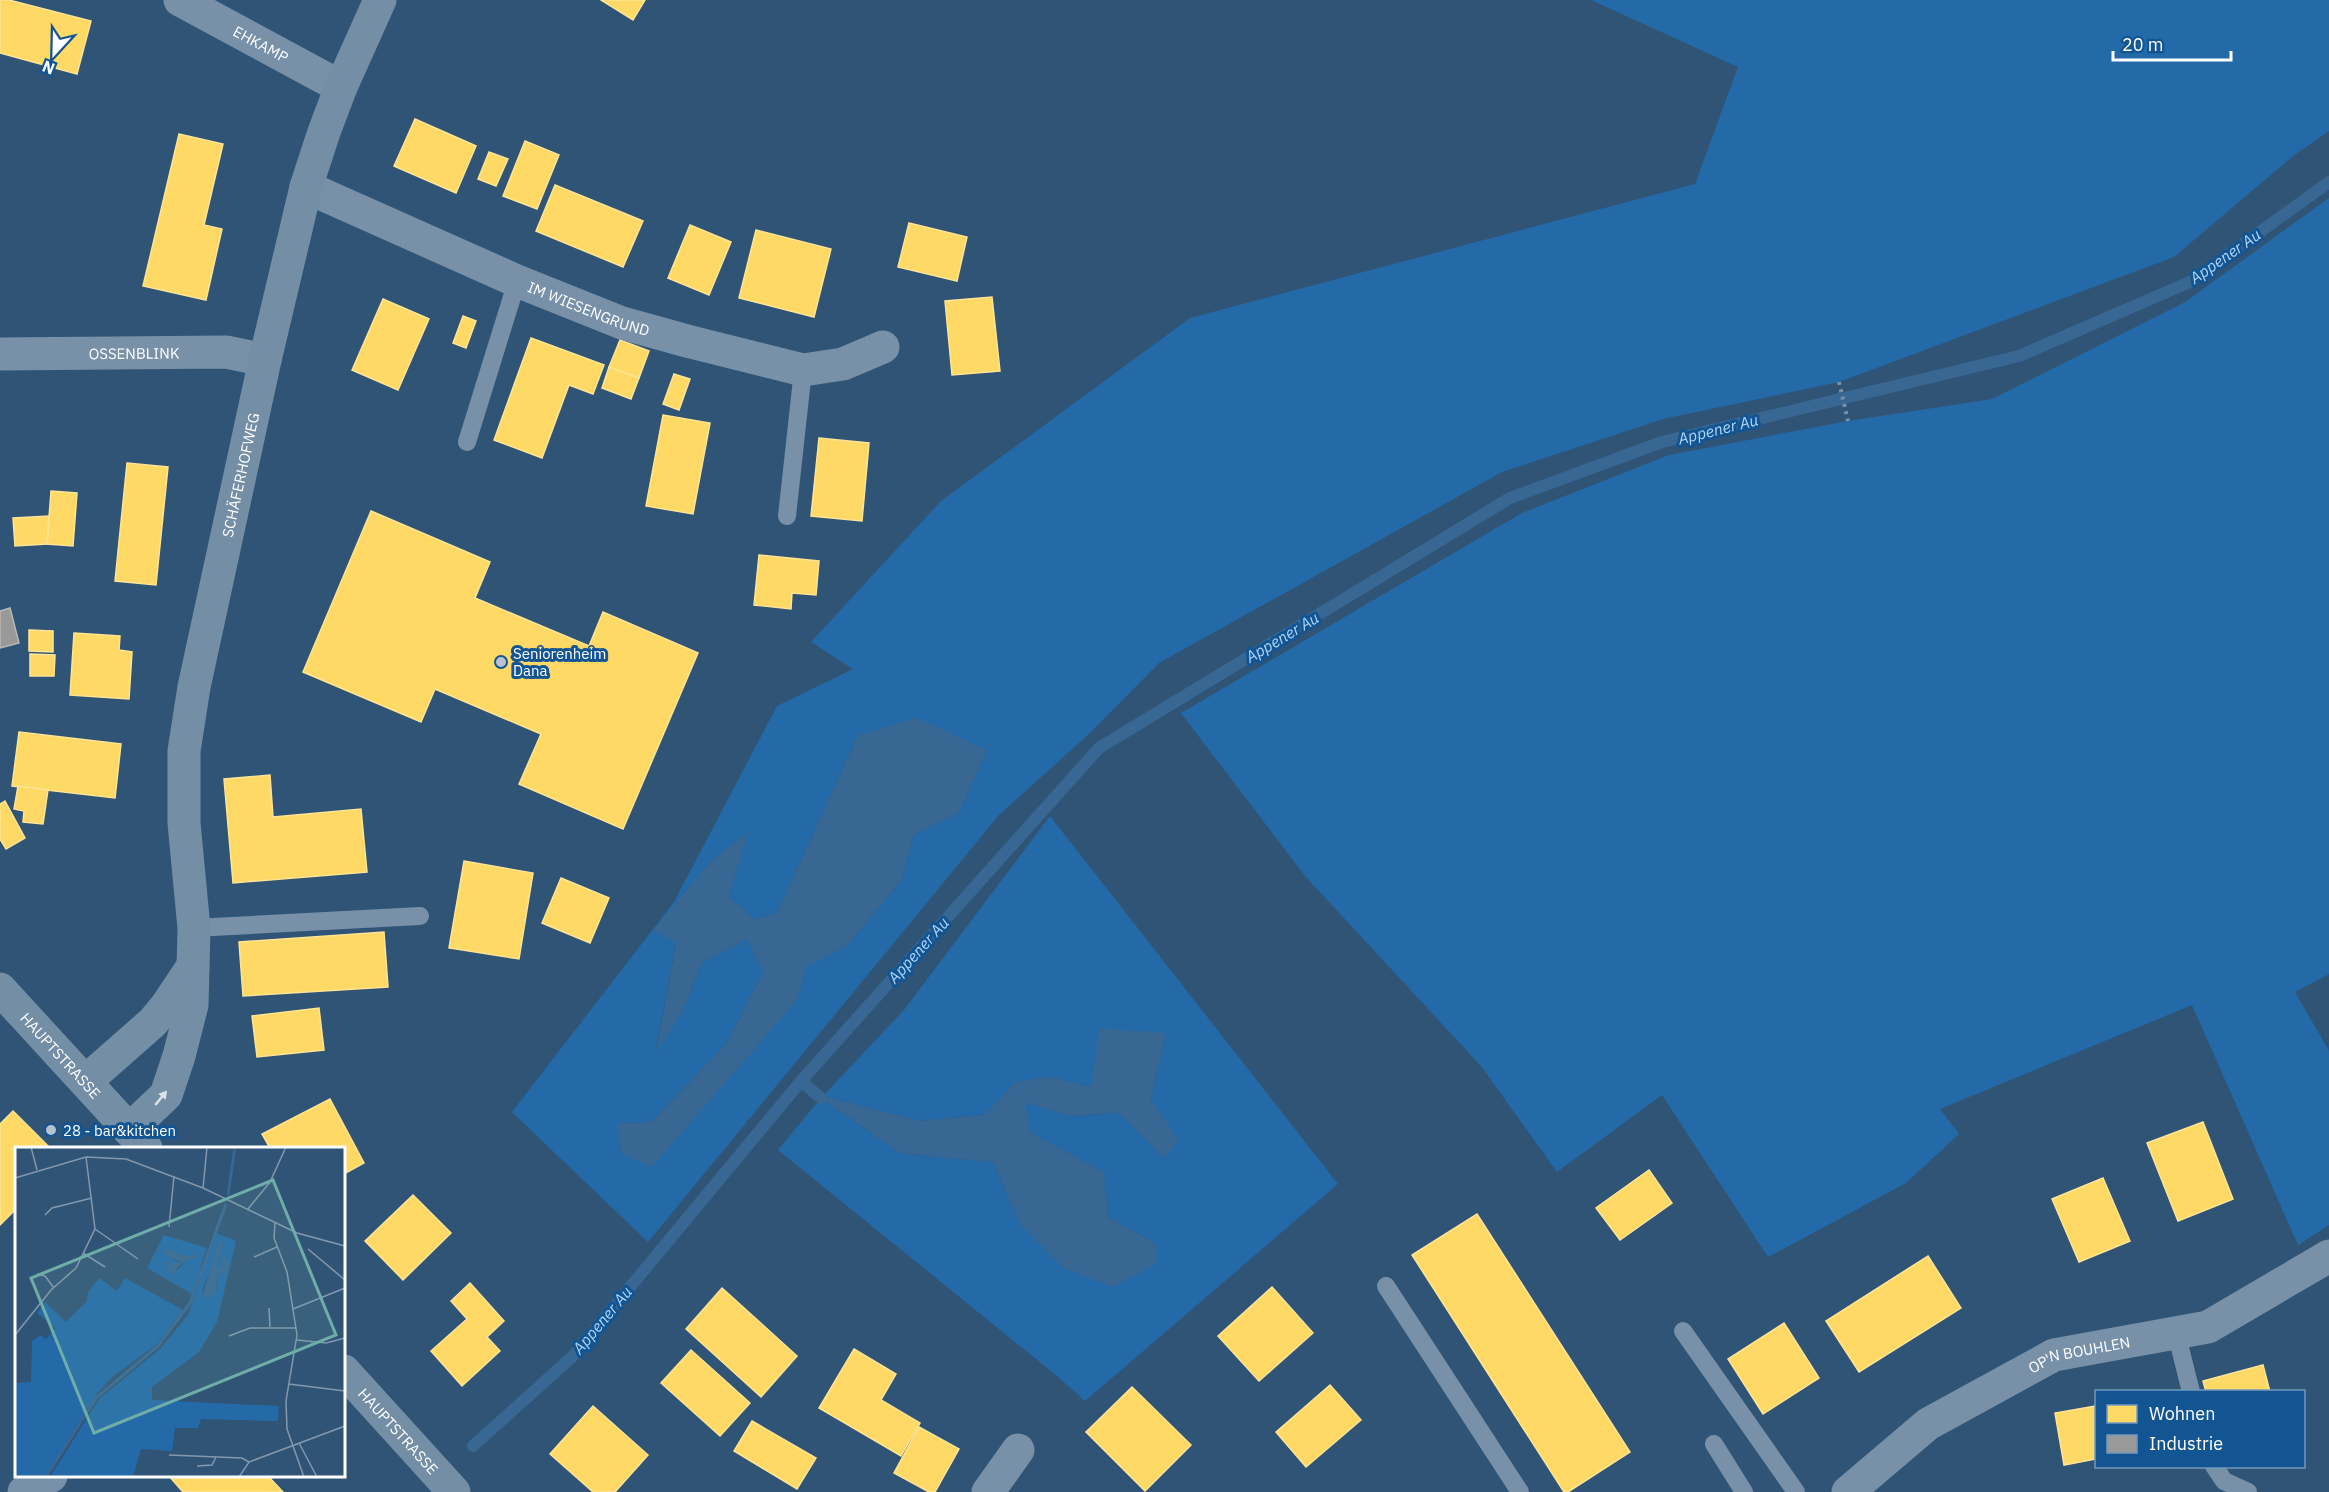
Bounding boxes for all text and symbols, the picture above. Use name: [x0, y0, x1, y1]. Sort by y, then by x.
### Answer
street label: EHKAMP: [230, 21, 292, 66]
north arrow: [24, 24, 84, 84]
scale bar: [2113, 24, 2232, 62]
text: 20 m: [2122, 33, 2164, 56]
text: N: [39, 56, 58, 79]
water label: Appener Au: [2185, 224, 2264, 288]
street label: IM WIESENGRUND: [525, 277, 652, 340]
street label: OSSENBLINK: [89, 343, 180, 363]
water label: Appener Au: [1675, 409, 1760, 449]
street label: SCHÄFERHOFWEG: [217, 411, 263, 539]
water label: Appener Au: [1241, 607, 1322, 667]
place label: Seniorenheim Dana: [513, 644, 606, 680]
marker: Seniorenheim Dana: [494, 655, 508, 669]
water label: Appener Au: [882, 913, 953, 988]
street label: HAUPTSTRASSE: [17, 1008, 105, 1102]
one-way arrow: [155, 1090, 168, 1106]
place label: 28 - bar&kitchen: [63, 1121, 176, 1140]
marker: 28 - bar&kitchen: [44, 1123, 58, 1137]
inset map: [15, 1147, 345, 1477]
water label: Appener Au: [567, 1282, 636, 1359]
street label: OP'N BOUHLEN: [2024, 1332, 2132, 1377]
street label: HAUPTSTRASSE: [354, 1384, 443, 1478]
legend: [2095, 1390, 2305, 1468]
text: Wohnen: [2149, 1402, 2215, 1425]
text: Industrie: [2149, 1432, 2223, 1455]

